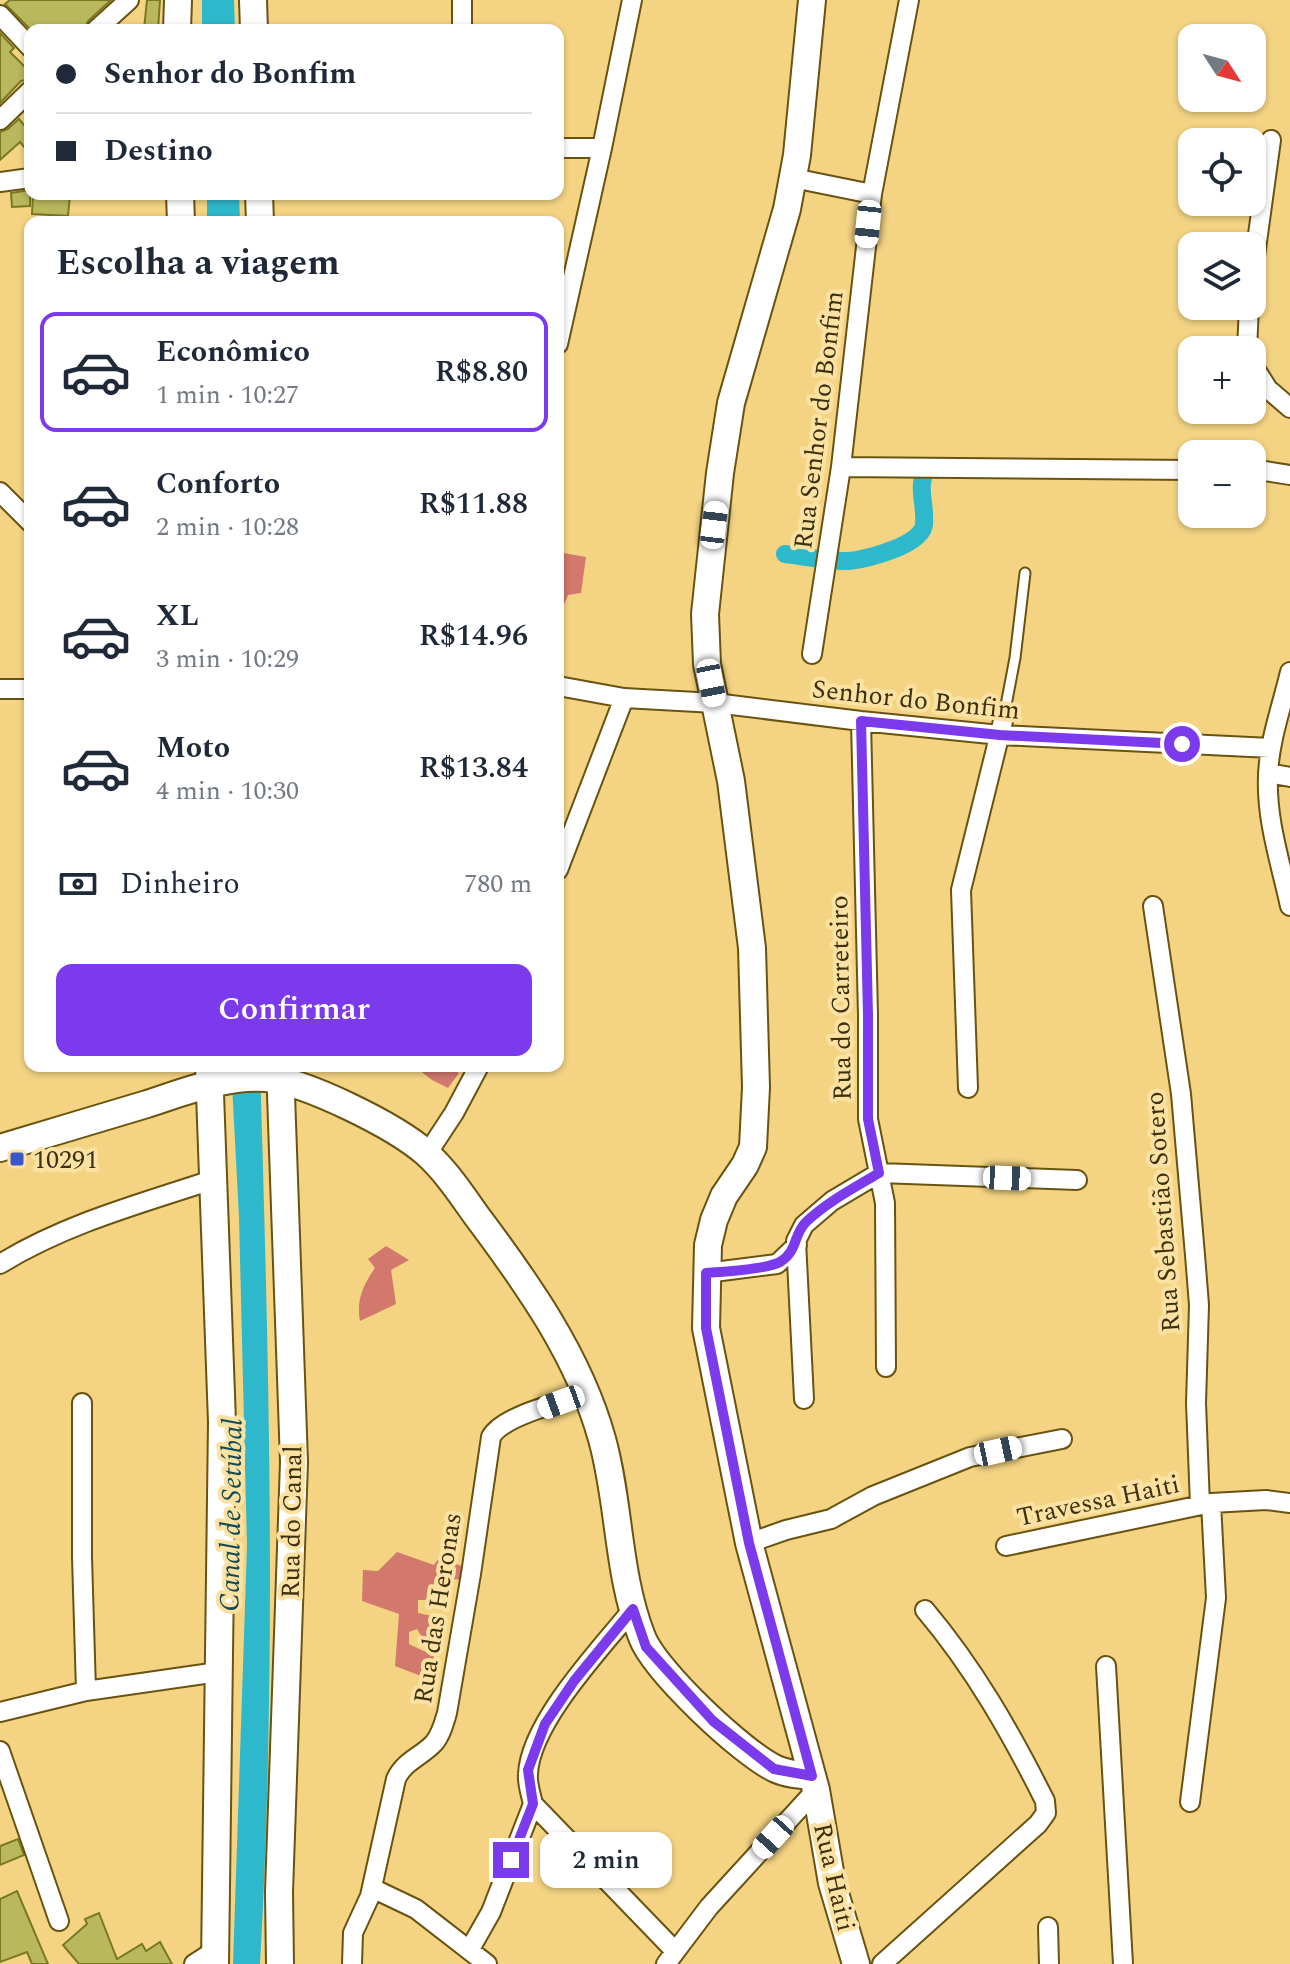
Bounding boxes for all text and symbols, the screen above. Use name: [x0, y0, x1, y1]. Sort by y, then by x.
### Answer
north arrow: [1178, 24, 1266, 112]
map controls: [1178, 24, 1266, 528]
text: Senhor do Bonfim: [104, 51, 356, 97]
text: Destino: [104, 128, 213, 174]
button: locate: [1178, 128, 1266, 216]
car: [854, 199, 882, 249]
button: layers: [1178, 232, 1266, 320]
text: Escolha a viagem: [56, 236, 340, 291]
street label: Rua Senhor do Bonfim: [783, 289, 855, 552]
text: Econômico: [156, 329, 310, 375]
icon: car: [60, 336, 132, 408]
button: +: [1178, 336, 1266, 424]
text: R$8.80: [435, 349, 528, 395]
text: 1 min · 10:27: [156, 375, 299, 415]
button: −: [1178, 440, 1266, 528]
text: Conforto: [156, 461, 280, 507]
icon: car: [60, 468, 132, 540]
text: R$11.88: [419, 481, 528, 527]
car: [699, 500, 729, 550]
text: 2 min · 10:28: [156, 507, 299, 547]
text: XL: [156, 593, 199, 639]
icon: car: [60, 600, 132, 672]
text: R$14.96: [419, 613, 528, 659]
text: 3 min · 10:29: [156, 639, 299, 679]
car: [695, 657, 727, 709]
street label: Senhor do Bonfim: [810, 669, 1022, 731]
text: Moto: [156, 725, 230, 771]
route start: [1164, 726, 1200, 762]
icon: car: [60, 732, 132, 804]
text: R$13.84: [419, 745, 528, 791]
text: 4 min · 10:30: [156, 771, 299, 811]
text: Dinheiro: [120, 861, 240, 907]
icon: cash: [56, 862, 100, 906]
text: 780 m: [464, 864, 532, 904]
street label: Rua do Carreteiro: [819, 895, 863, 1101]
button: Confirmar: [56, 964, 532, 1056]
street label: Rua Sebastião Sotero: [1135, 1090, 1191, 1334]
place label: 10291: [33, 1140, 98, 1180]
marker: 10291: [8, 1150, 26, 1168]
car: [983, 1165, 1031, 1191]
car: [534, 1383, 588, 1421]
water label: Canal de Setúbal: [208, 1418, 255, 1612]
car: [972, 1434, 1024, 1468]
street label: Rua do Canal: [271, 1445, 313, 1599]
street label: Travessa Haiti: [1013, 1464, 1183, 1538]
street label: Rua das Heronas: [403, 1510, 473, 1707]
car: [748, 1811, 798, 1863]
street label: Rua Haiti: [802, 1819, 866, 1935]
callout: 2 min: [539, 1832, 671, 1888]
text: 2 min: [572, 1840, 640, 1880]
route end: [493, 1842, 529, 1878]

